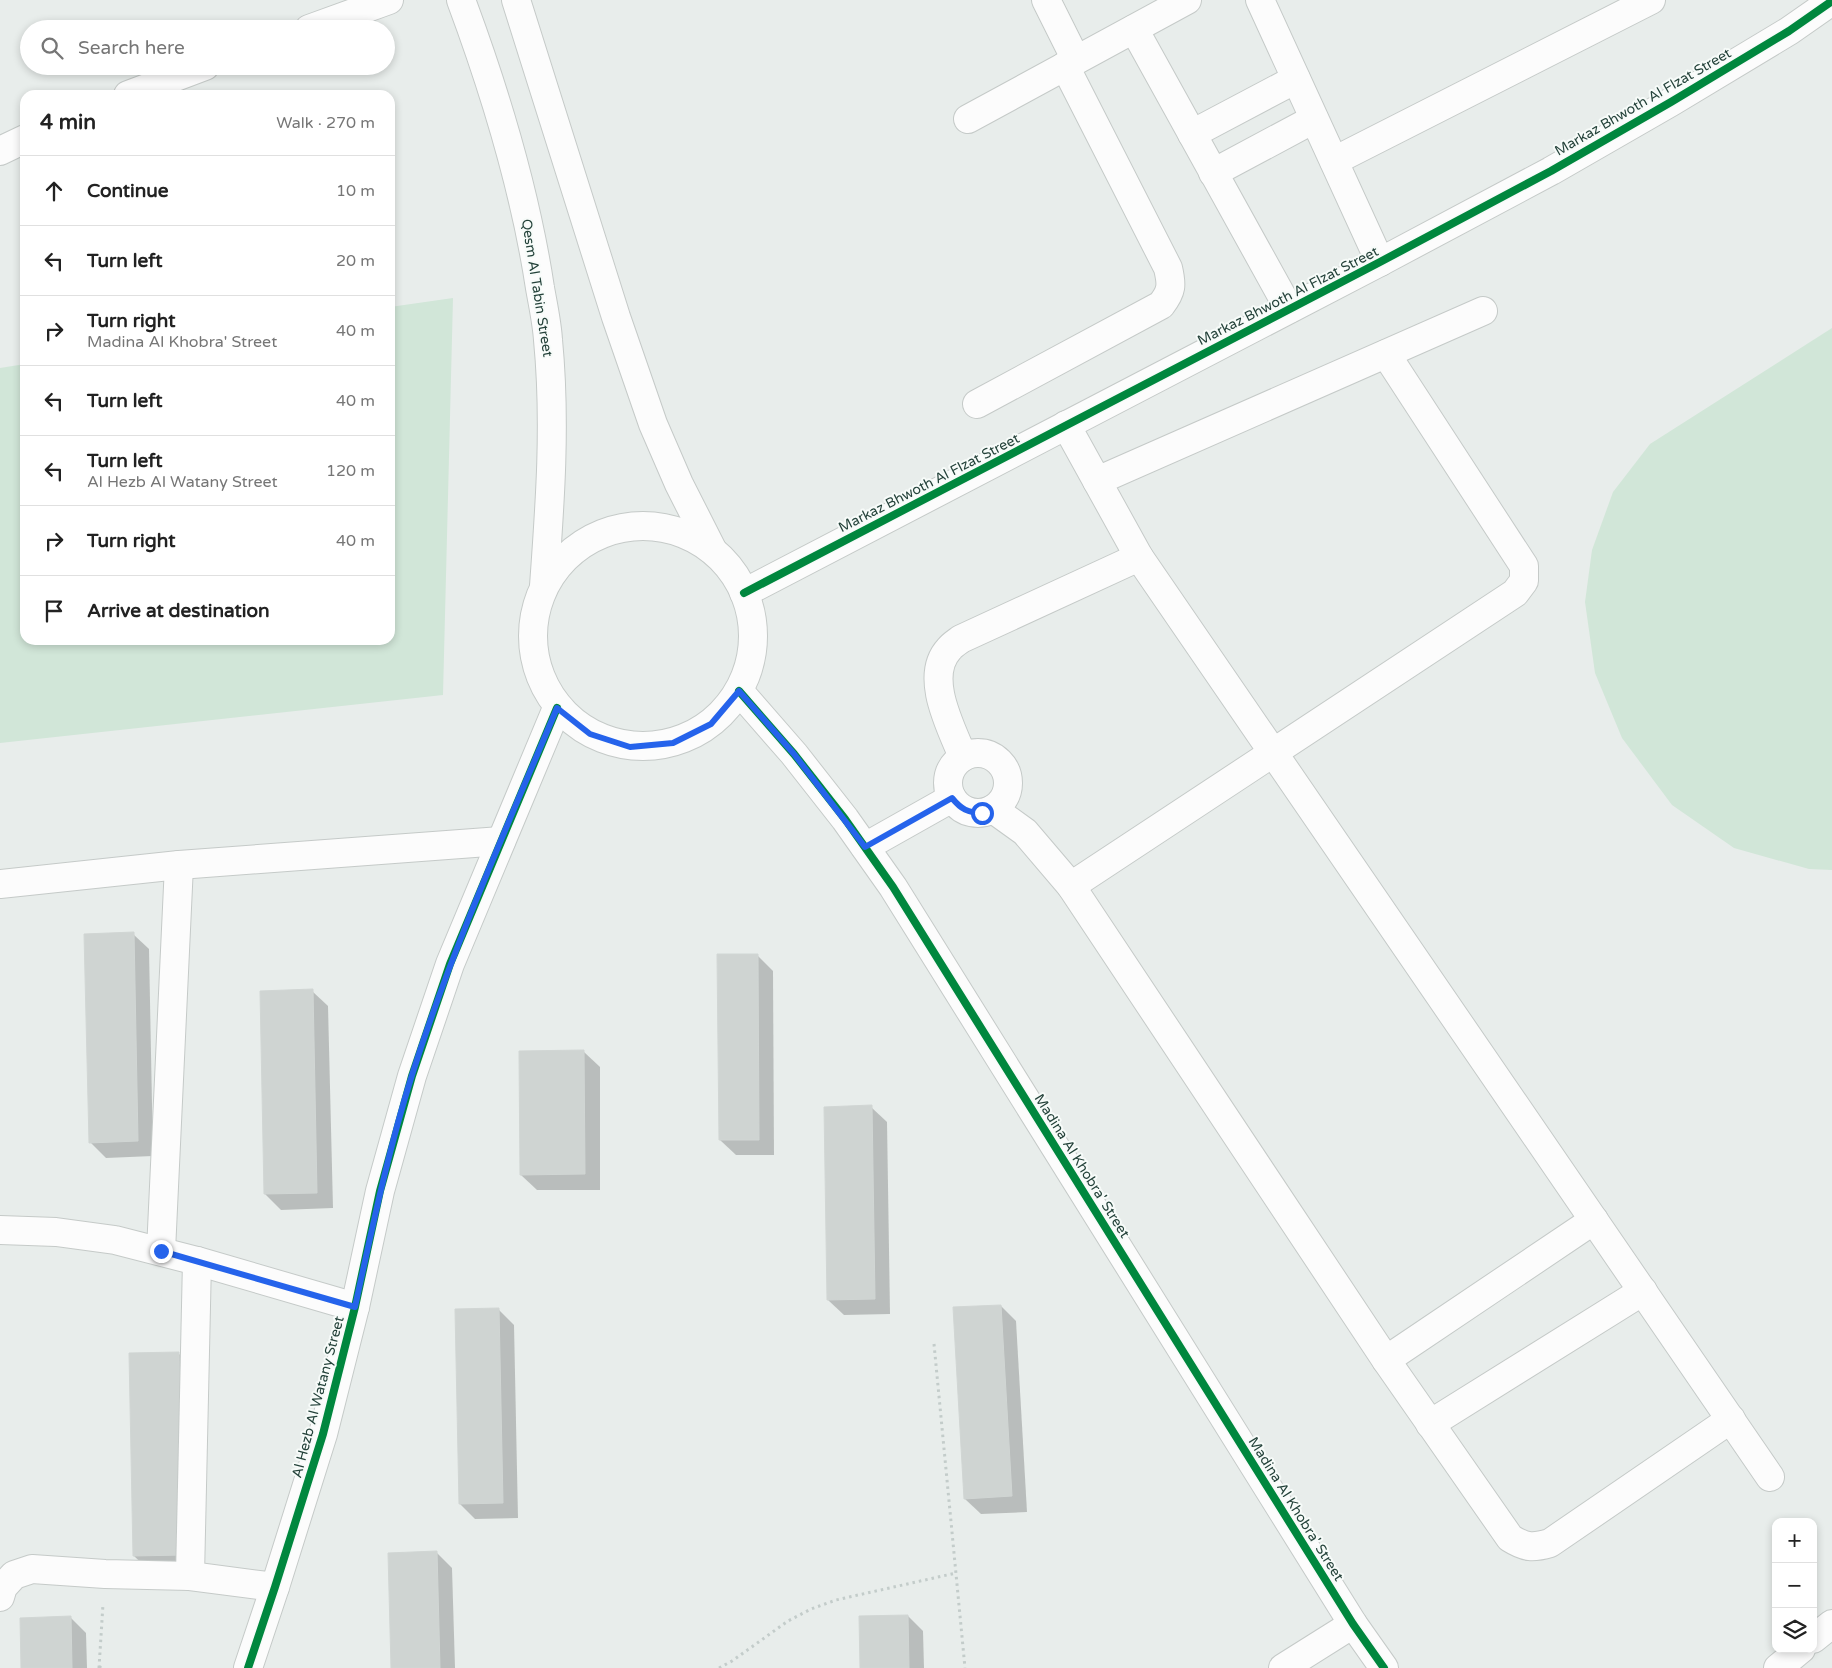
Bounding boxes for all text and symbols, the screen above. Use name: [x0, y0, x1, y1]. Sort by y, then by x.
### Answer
search box: [20, 20, 395, 75]
icon: search: [38, 34, 66, 62]
text: Search here: [78, 37, 185, 59]
street label: Markaz Bhwoth Al Flzat Street: [1552, 44, 1735, 160]
text: 4 min: [40, 110, 96, 135]
text: Walk · 270 m: [276, 113, 375, 133]
icon: ahead: [40, 177, 68, 205]
text: Continue: [87, 180, 169, 202]
text: 10 m: [336, 181, 375, 201]
street label: Qesm Al Tabin Street: [518, 218, 556, 359]
street label: Markaz Bhwoth Al Flzat Street: [1195, 243, 1382, 349]
icon: left: [40, 247, 68, 275]
text: Turn left: [87, 250, 163, 272]
text: 20 m: [336, 251, 375, 271]
text: Turn right: [87, 310, 175, 332]
icon: right: [40, 317, 68, 345]
text: 40 m: [336, 321, 375, 341]
text: Madina Al Khobra' Street: [87, 332, 277, 352]
icon: left: [40, 387, 68, 415]
text: Turn left: [87, 390, 163, 412]
text: 40 m: [336, 391, 375, 411]
street label: Markaz Bhwoth Al Flzat Street: [836, 430, 1023, 536]
text: Turn left: [87, 450, 163, 472]
icon: left: [40, 457, 68, 485]
text: 120 m: [326, 461, 375, 481]
text: Al Hezb Al Watany Street: [87, 472, 278, 492]
icon: right: [40, 527, 68, 555]
text: Turn right: [87, 530, 175, 552]
text: 40 m: [336, 531, 375, 551]
icon: arrive: [40, 597, 68, 625]
text: Arrive at destination: [87, 600, 270, 622]
route start: [971, 802, 994, 825]
street label: Madina Al Khobra' Street: [1031, 1091, 1134, 1242]
route end: [150, 1240, 173, 1263]
street label: Al Hezb Al Watany Street: [288, 1314, 348, 1480]
street label: Madina Al Khobra' Street: [1245, 1434, 1348, 1585]
map controls: [1772, 1518, 1817, 1653]
button: +: [1772, 1518, 1817, 1563]
button: −: [1772, 1563, 1817, 1608]
button: layers: [1772, 1608, 1817, 1653]

